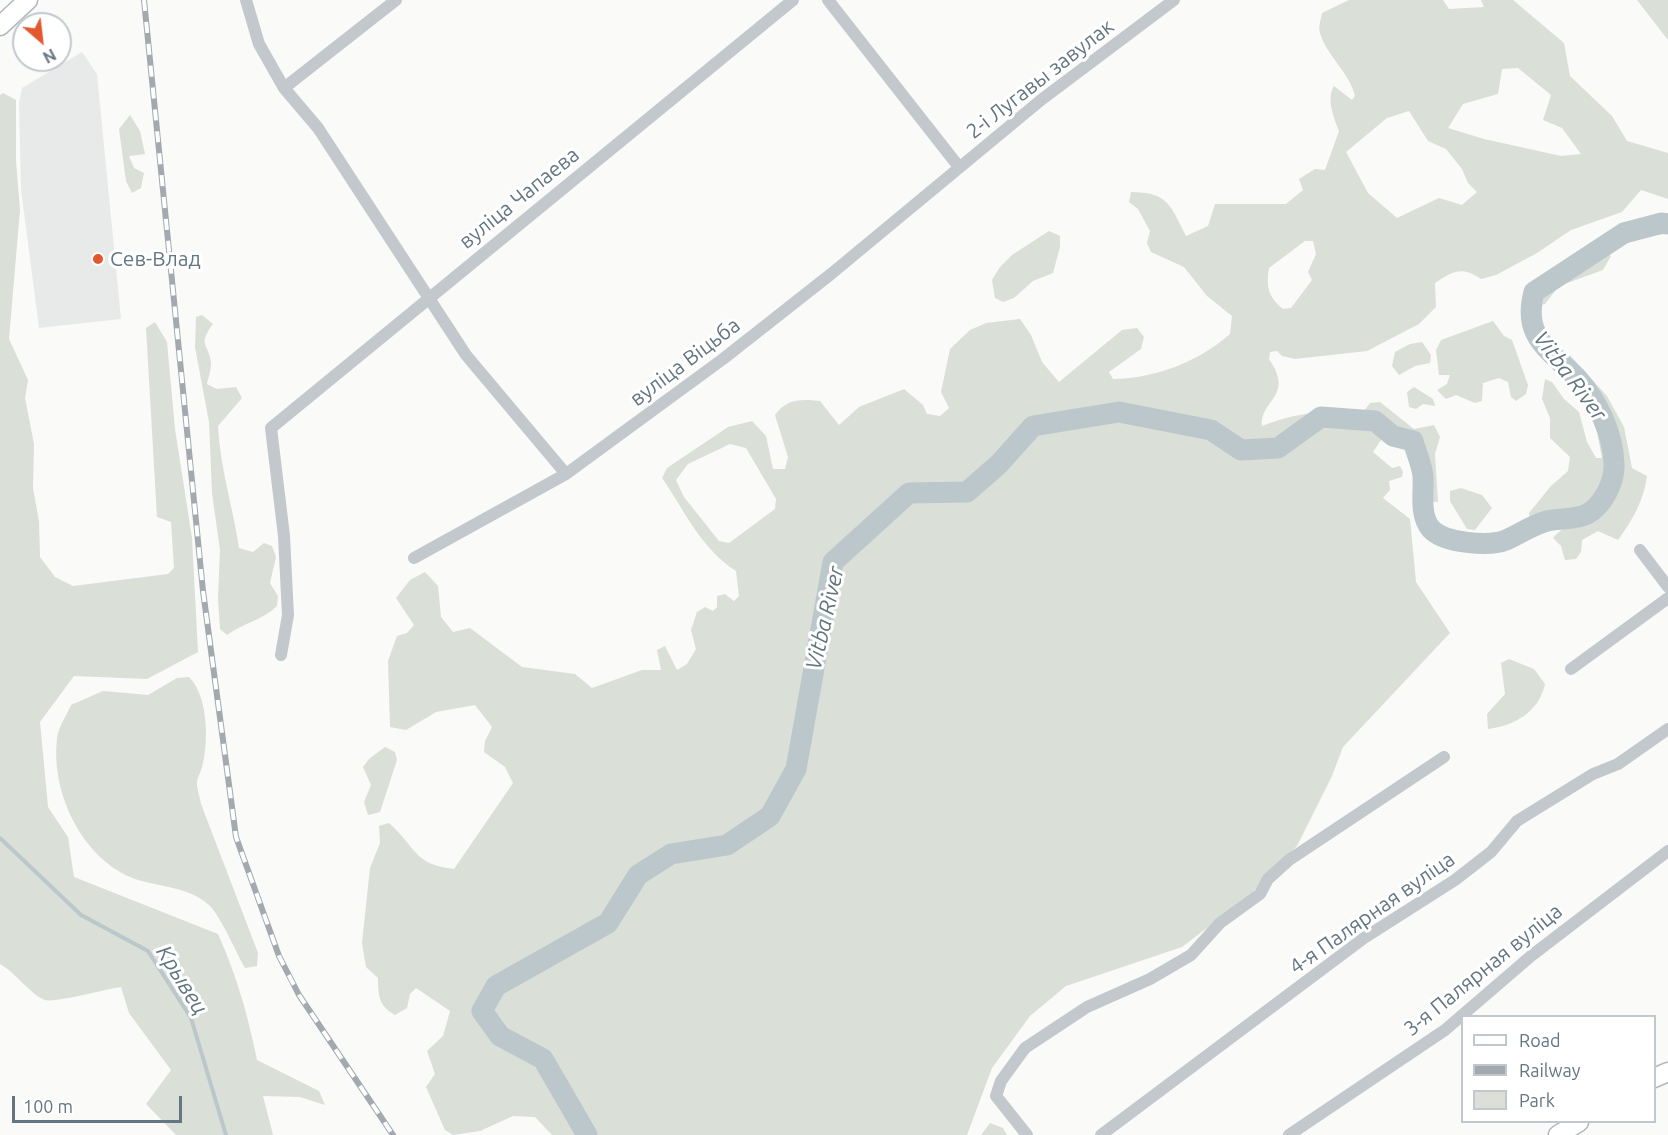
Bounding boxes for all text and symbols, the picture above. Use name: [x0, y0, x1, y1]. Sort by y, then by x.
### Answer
north arrow: [12, 12, 72, 72]
street label: 2-і Лугавы завулак: [961, 14, 1119, 144]
text: N: [40, 45, 59, 67]
street label: вуліца Чапаева: [454, 142, 584, 254]
place label: Сев-Влад: [110, 246, 201, 272]
marker: Сев-Влад: [91, 252, 105, 266]
street label: вуліца Віцьба: [625, 312, 745, 412]
water label: Vitba River: [1528, 326, 1612, 426]
water label: Vitba River: [800, 564, 850, 672]
street label: 4-я Палярная вуліца: [1284, 846, 1460, 980]
street label: 3-я Палярная вуліца: [1399, 899, 1567, 1041]
water label: Крывец: [150, 940, 214, 1020]
legend: [1461, 1015, 1656, 1123]
text: Road: [1519, 1030, 1561, 1050]
text: Railway: [1519, 1060, 1580, 1080]
scale bar: [15, 1084, 184, 1122]
text: Park: [1519, 1090, 1555, 1110]
text: 100 m: [23, 1096, 73, 1116]

